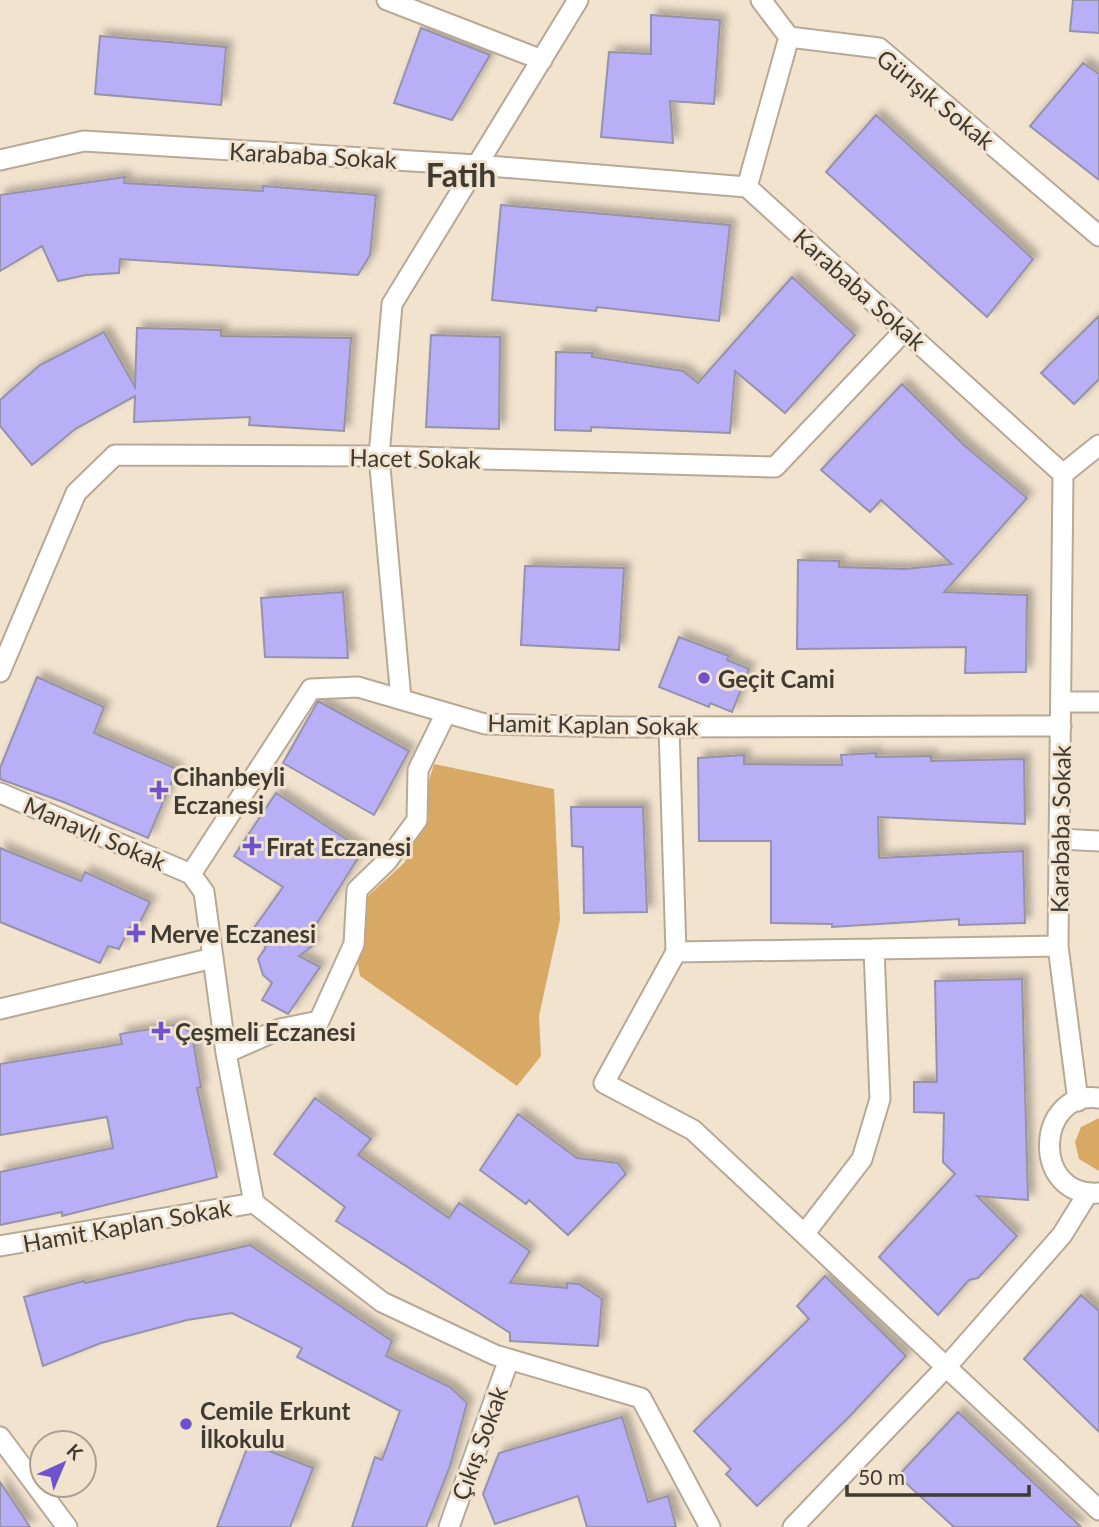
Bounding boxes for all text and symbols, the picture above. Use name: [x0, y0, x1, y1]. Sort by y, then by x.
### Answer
street label: Gürışık Sokak: [871, 43, 1001, 156]
street label: Karababa Sokak: [228, 136, 398, 174]
district label: Fatih: [426, 155, 496, 194]
street label: Karababa Sokak: [788, 222, 933, 357]
street label: Hacet Sokak: [349, 442, 482, 474]
place label: Geçit Cami: [718, 664, 835, 693]
marker: Geçit Cami: [696, 670, 712, 686]
street label: Hamit Kaplan Sokak: [487, 708, 700, 740]
street label: Karababa Sokak: [1044, 744, 1076, 913]
place label: Cihanbeyli Eczanesi: [173, 762, 285, 819]
marker: Cihanbeyli Eczanesi: [151, 782, 167, 798]
street label: Manavlı Sokak: [19, 790, 171, 876]
place label: Fırat Eczanesi: [266, 832, 411, 861]
marker: Fırat Eczanesi: [244, 838, 260, 854]
place label: Merve Eczanesi: [150, 919, 316, 948]
marker: Merve Eczanesi: [128, 925, 144, 941]
place label: Çeşmeli Eczanesi: [175, 1017, 356, 1046]
marker: Çeşmeli Eczanesi: [153, 1023, 169, 1039]
street label: Hamit Kaplan Sokak: [20, 1192, 234, 1258]
street label: Çıkış Sokak: [445, 1381, 513, 1504]
place label: Cemile Erkunt İlkokulu: [200, 1396, 350, 1453]
marker: Cemile Erkunt İlkokulu: [178, 1416, 194, 1432]
north arrow: [28, 1429, 98, 1499]
text: K: [62, 1439, 89, 1465]
scale bar: [847, 1454, 1029, 1498]
text: 50 m: [858, 1464, 905, 1489]

